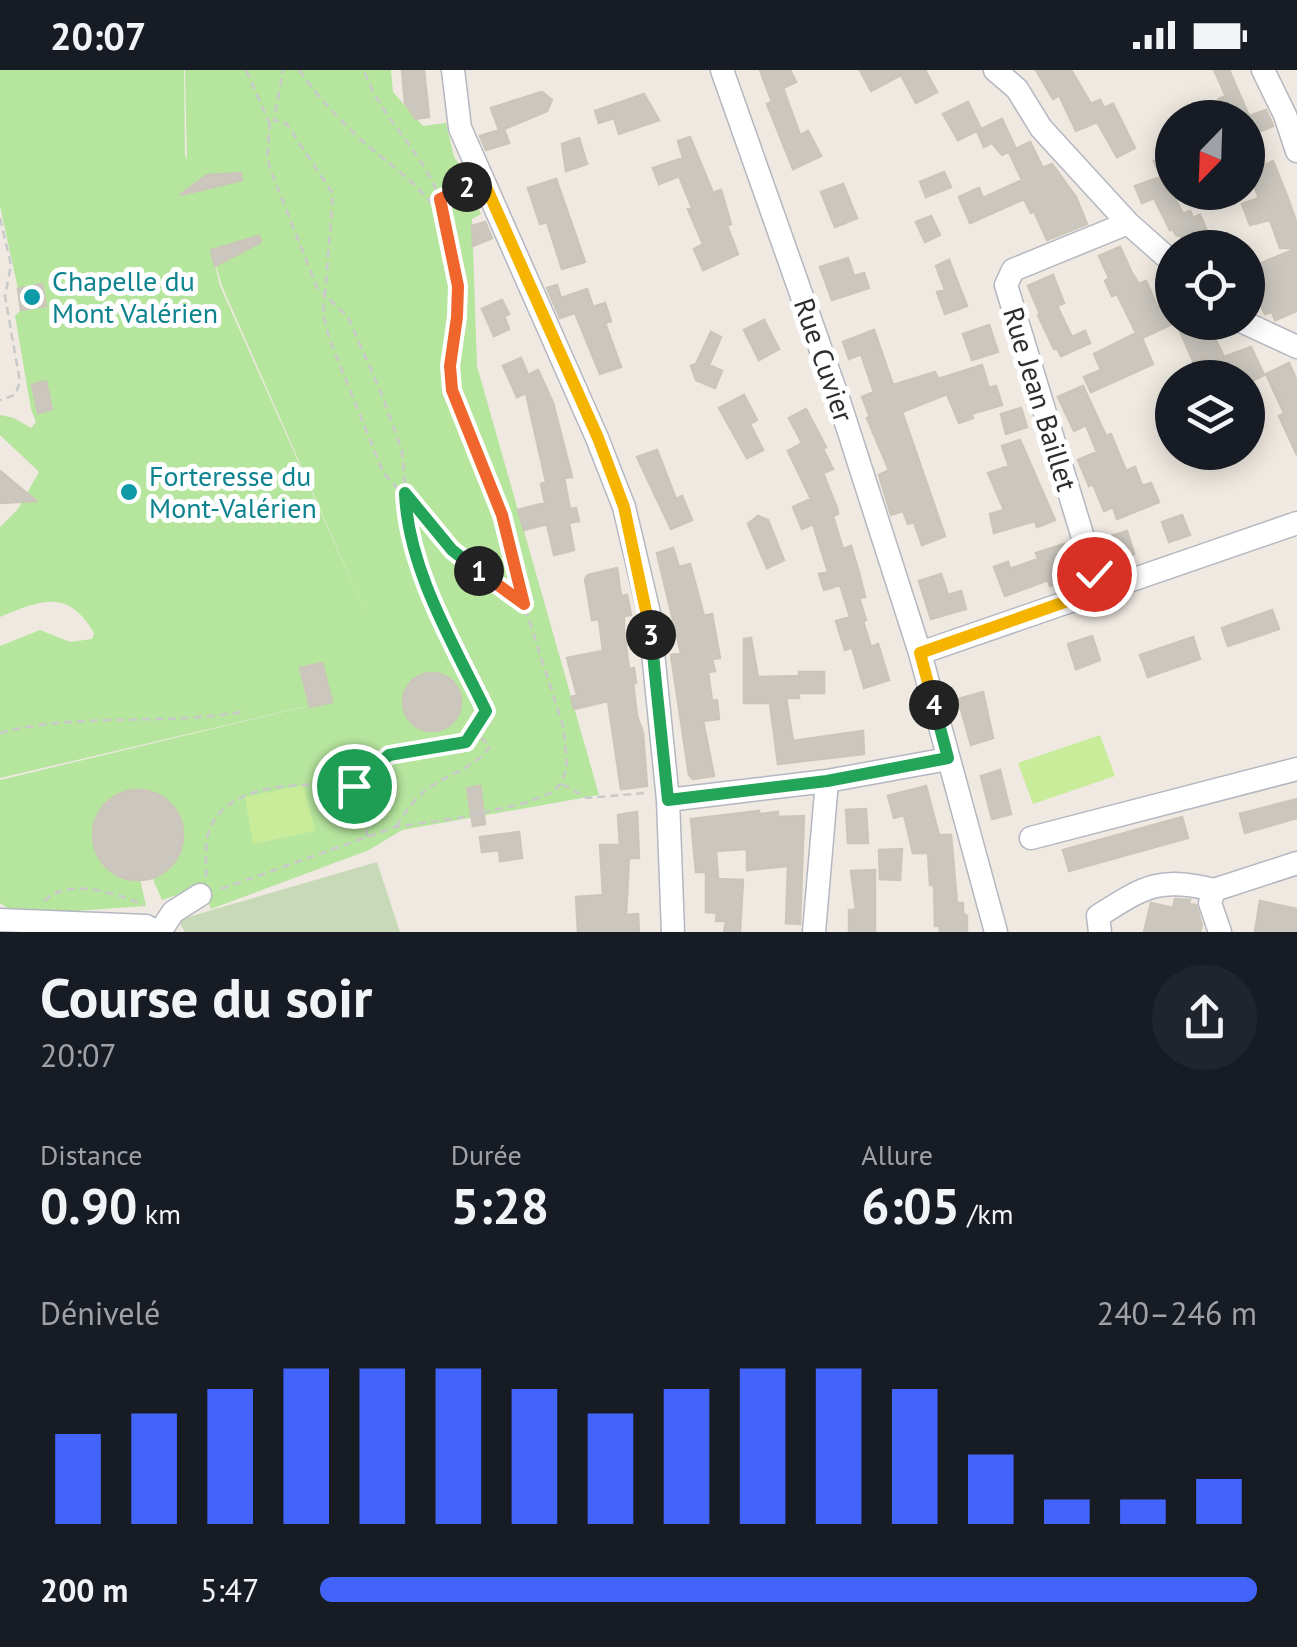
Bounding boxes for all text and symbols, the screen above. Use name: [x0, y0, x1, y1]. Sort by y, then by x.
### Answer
text: 20:07: [50, 11, 146, 60]
north arrow: [1155, 100, 1265, 210]
map controls: [1155, 100, 1265, 470]
pin: 2: [442, 162, 492, 212]
text: 2: [459, 168, 475, 205]
button: locate: [1155, 230, 1265, 340]
place label: Chapelle du Mont Valérien: [52, 262, 218, 331]
marker: Chapelle du Mont Valérien: [21, 286, 43, 308]
street label: Rue Cuvier: [786, 293, 863, 427]
street label: Rue Jean Baillet: [995, 303, 1086, 496]
button: layers: [1155, 360, 1265, 470]
place label: Forteresse du Mont-Valérien: [149, 457, 317, 526]
marker: Forteresse du Mont-Valérien: [118, 481, 140, 503]
pin: [1052, 532, 1137, 617]
pin: 1: [454, 546, 504, 596]
icon: check: [1067, 547, 1122, 602]
text: 1: [471, 552, 487, 589]
pin: 3: [626, 610, 676, 660]
text: 3: [643, 616, 659, 653]
pin: 4: [909, 680, 959, 730]
text: 4: [926, 686, 942, 723]
pin: [312, 744, 397, 829]
icon: arrive: [327, 759, 382, 814]
text: Course du soir: [40, 961, 372, 1032]
button: share: [1152, 965, 1257, 1070]
text: 20:07: [40, 1034, 117, 1076]
text: Distance: [40, 1136, 143, 1173]
text: Durée: [451, 1136, 522, 1173]
text: Allure: [861, 1136, 933, 1173]
text: 0.90: [40, 1173, 137, 1238]
text: 5:28: [451, 1173, 549, 1238]
text: 6:05: [861, 1173, 960, 1238]
text: km: [137, 1195, 181, 1232]
text: /km: [960, 1195, 1013, 1232]
text: Dénivelé: [40, 1292, 160, 1334]
text: 240–246 m: [1097, 1292, 1257, 1334]
text: 200 m: [40, 1569, 128, 1611]
text: 5:47: [200, 1569, 259, 1611]

